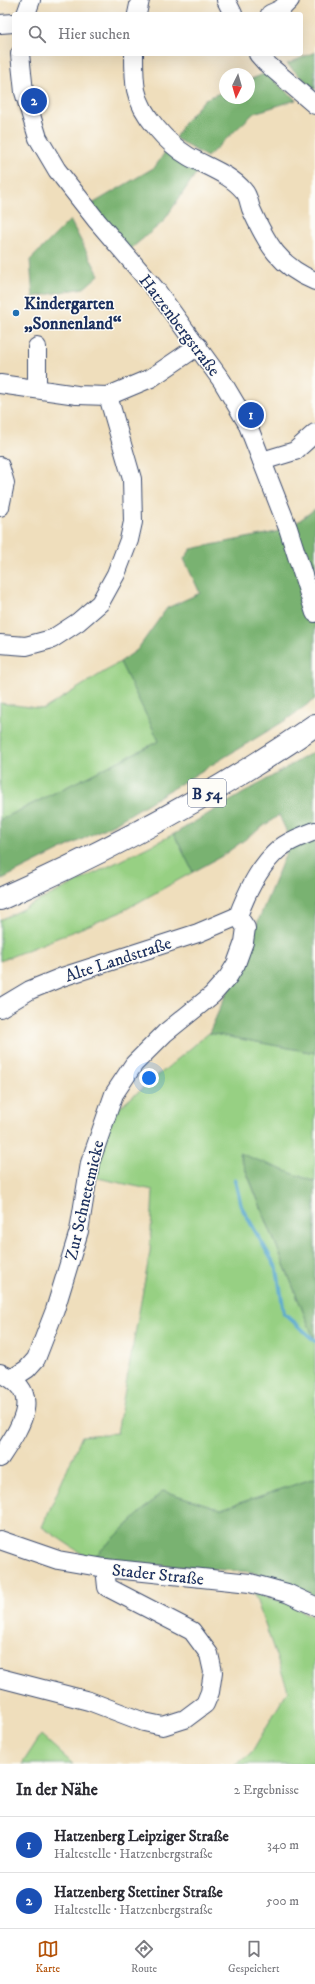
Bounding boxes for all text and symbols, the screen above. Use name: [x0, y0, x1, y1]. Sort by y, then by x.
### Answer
search box: [12, 12, 303, 56]
icon: search: [26, 23, 48, 45]
text: Hier suchen: [58, 25, 130, 44]
north arrow: [219, 68, 255, 104]
pin: 2: [21, 86, 47, 116]
street label: Hatzenbergstraße: [134, 270, 225, 381]
place label: Kindergarten „Sonnenland“: [24, 293, 122, 335]
marker: Kindergarten „Sonnenland“: [11, 308, 21, 318]
pin: 1: [238, 400, 264, 430]
road number: B 54: [188, 779, 226, 807]
street label: Alte Landstraße: [62, 932, 174, 988]
your location: [139, 1068, 159, 1088]
street label: Zur Schnetemicke: [60, 1138, 109, 1262]
street label: Stader Straße: [111, 1559, 205, 1591]
text: In der Nähe: [16, 1779, 98, 1801]
text: 2 Ergebnisse: [234, 1782, 299, 1798]
text: Hatzenberg Leipziger Straße: [54, 1827, 229, 1846]
text: 1: [27, 1837, 31, 1853]
text: 340 m: [267, 1837, 299, 1853]
text: Haltestelle · Hatzenbergstraße: [54, 1846, 213, 1862]
text: Hatzenberg Stettiner Straße: [54, 1883, 223, 1902]
text: 2: [26, 1893, 32, 1909]
text: 500 m: [266, 1893, 299, 1909]
text: Haltestelle · Hatzenbergstraße: [54, 1902, 213, 1918]
tab: Karte: [35, 1938, 60, 1976]
tab: Route: [131, 1938, 157, 1976]
tab: Gespeichert: [228, 1938, 280, 1976]

